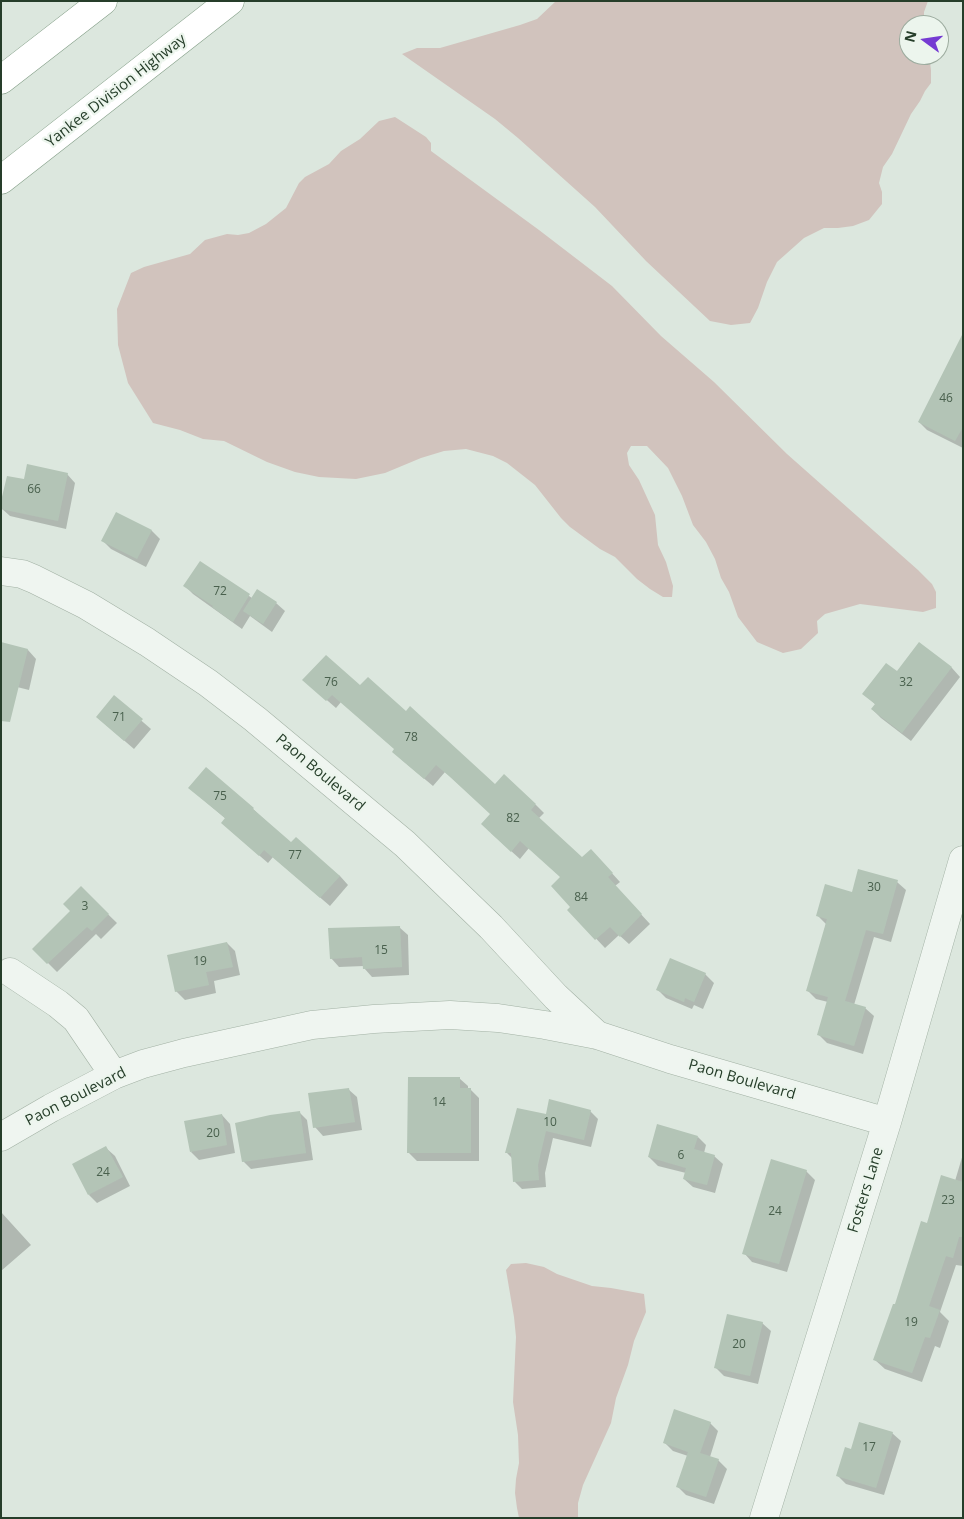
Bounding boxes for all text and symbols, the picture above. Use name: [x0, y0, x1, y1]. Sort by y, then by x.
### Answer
north arrow: [899, 15, 949, 65]
text: N: [899, 29, 921, 44]
street label: Yankee Division Highway: [42, 31, 190, 151]
house number: 46: [939, 392, 953, 406]
house number: 66: [27, 483, 41, 497]
house number: 72: [213, 585, 227, 599]
house number: 76: [324, 676, 338, 690]
house number: 32: [899, 676, 913, 690]
house number: 71: [112, 711, 126, 725]
street label: Paon Boulevard: [272, 731, 368, 815]
house number: 78: [404, 731, 418, 745]
house number: 75: [213, 790, 227, 804]
house number: 82: [506, 812, 520, 826]
house number: 77: [288, 849, 302, 863]
house number: 30: [867, 881, 881, 895]
house number: 84: [574, 891, 588, 905]
house number: 3: [82, 900, 88, 914]
house number: 15: [374, 944, 388, 958]
house number: 19: [193, 955, 207, 969]
street label: Paon Boulevard: [686, 1056, 798, 1104]
street label: Paon Boulevard: [23, 1064, 129, 1130]
house number: 14: [432, 1096, 446, 1110]
house number: 10: [543, 1116, 557, 1130]
house number: 20: [206, 1127, 220, 1141]
street label: Fosters Lane: [844, 1145, 888, 1235]
house number: 6: [678, 1149, 684, 1163]
house number: 24: [96, 1166, 110, 1180]
house number: 23: [941, 1194, 955, 1208]
house number: 24: [768, 1205, 782, 1219]
house number: 19: [904, 1316, 918, 1330]
house number: 20: [732, 1338, 746, 1352]
house number: 17: [862, 1441, 876, 1455]

